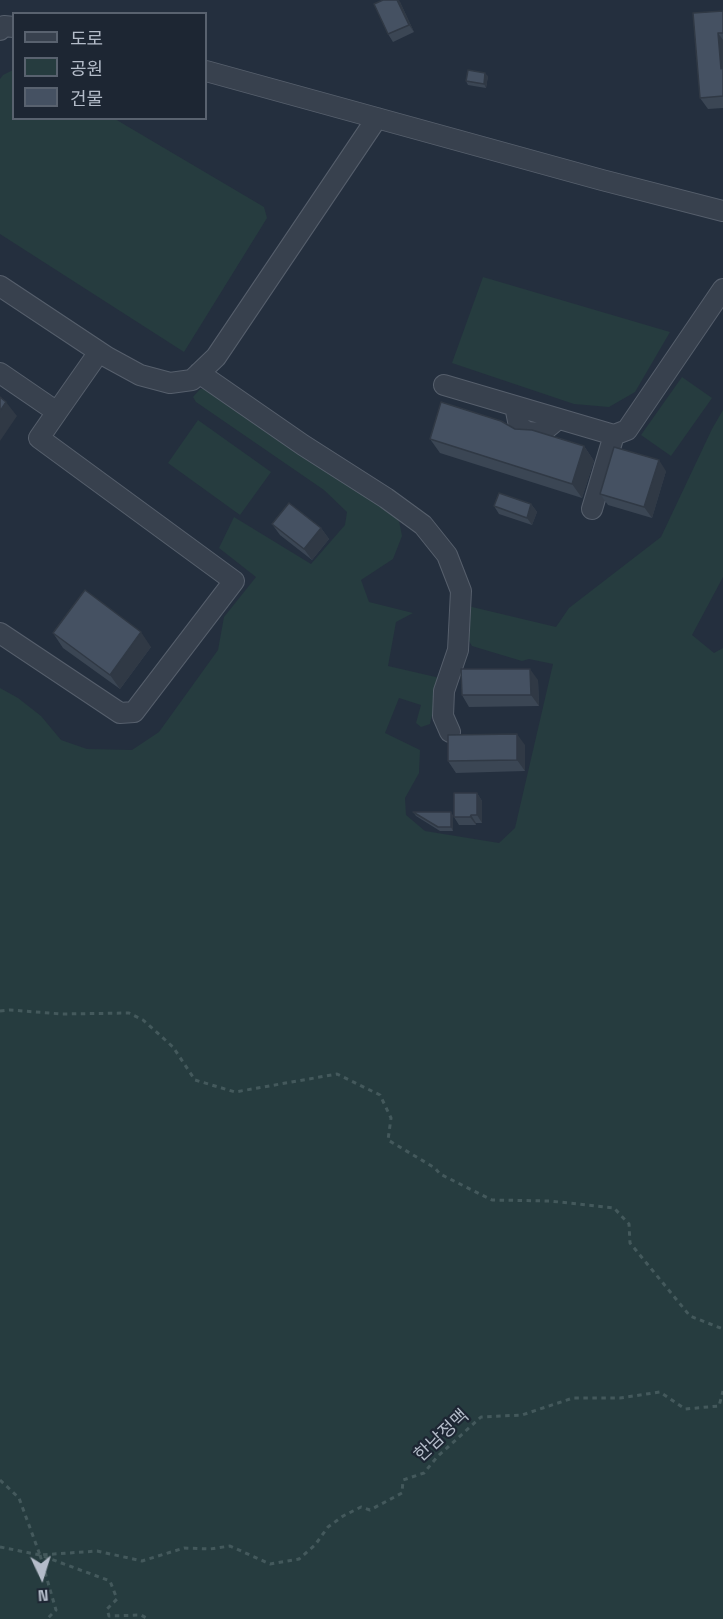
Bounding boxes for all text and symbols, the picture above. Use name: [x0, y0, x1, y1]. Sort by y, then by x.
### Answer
legend: [12, 12, 207, 120]
text: 도로: [70, 27, 103, 50]
text: 공원: [70, 57, 103, 80]
text: 건물: [70, 87, 103, 110]
street label: 한남정맥: [410, 1406, 474, 1466]
north arrow: [12, 1547, 72, 1607]
text: N: [37, 1585, 49, 1606]

